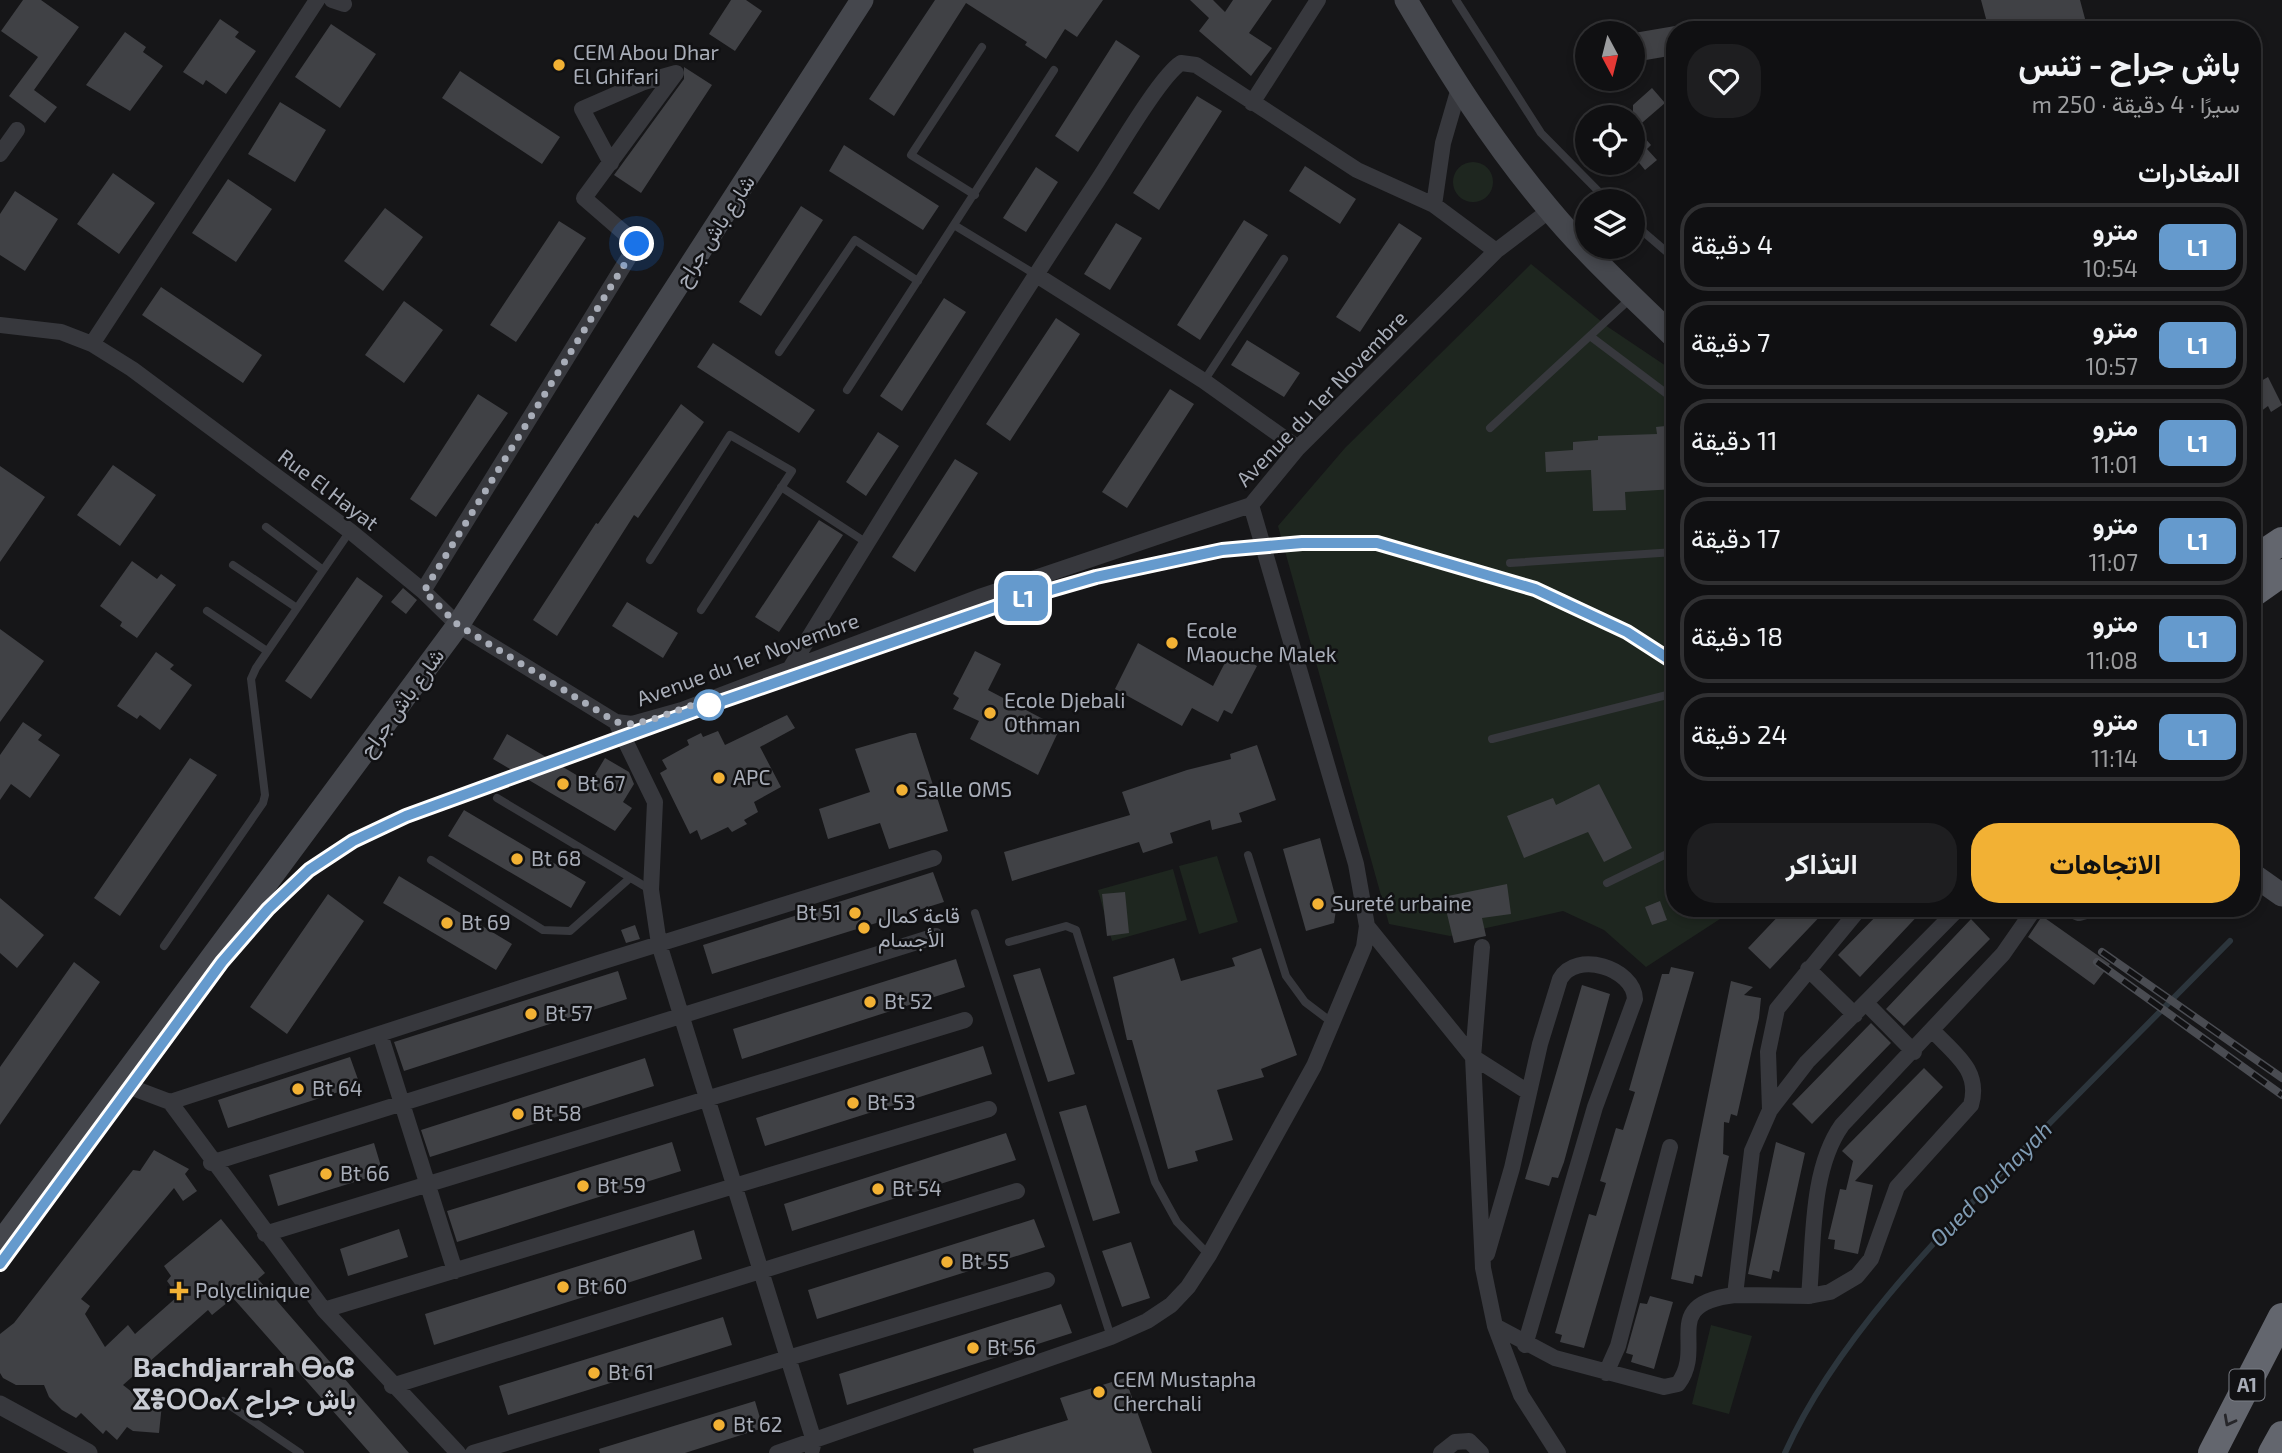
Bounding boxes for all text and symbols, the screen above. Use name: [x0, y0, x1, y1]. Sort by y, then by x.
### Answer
north arrow: [1575, 21, 1645, 91]
map controls: [1575, 21, 1645, 259]
place label: CEM Abou Dhar El Ghifari: [573, 39, 720, 88]
text: باش جراح - تنس: [2018, 43, 2240, 83]
button: heart: [1687, 44, 1761, 118]
marker: CEM Abou Dhar El Ghifari: [551, 57, 567, 73]
text: سيرًا · 4 دقيقة · 250 m: [2032, 90, 2240, 118]
button: locate: [1575, 105, 1645, 175]
text: المغادرات: [2138, 156, 2240, 187]
street label: شارع باش جراح: [668, 170, 762, 292]
button: layers: [1575, 189, 1645, 259]
text: مترو: [2093, 214, 2138, 245]
your location: [619, 226, 654, 261]
text: 4 دقيقة: [1691, 228, 1773, 259]
text: L1: [2186, 232, 2209, 261]
text: 10:54: [2083, 254, 2138, 282]
street label: Avenue du 1er Novembre: [1230, 305, 1411, 491]
text: مترو: [2093, 312, 2138, 343]
text: 7 دقيقة: [1691, 326, 1770, 357]
text: L1: [2186, 330, 2209, 359]
text: 10:57: [2085, 352, 2138, 380]
text: مترو: [2093, 410, 2138, 441]
text: 11 دقيقة: [1691, 424, 1778, 455]
text: L1: [2186, 428, 2209, 457]
street label: Rue El Hayat: [274, 443, 384, 535]
text: 11:01: [2091, 450, 2138, 478]
text: مترو: [2093, 508, 2138, 539]
text: 17 دقيقة: [1691, 522, 1781, 553]
text: L1: [2186, 526, 2209, 555]
text: 11:07: [2089, 548, 2138, 576]
line badge: L1: [992, 575, 1054, 621]
text: L1: [1012, 583, 1034, 612]
text: مترو: [2093, 606, 2138, 637]
street label: Avenue du 1er Novembre: [633, 607, 862, 710]
place label: Ecole Maouche Malek: [1186, 617, 1337, 666]
text: 18 دقيقة: [1691, 620, 1783, 651]
text: L1: [2186, 624, 2209, 653]
marker: Ecole Maouche Malek: [1164, 635, 1180, 651]
street label: شارع باش جراح: [353, 643, 451, 763]
text: 11:08: [2086, 646, 2138, 674]
place label: Ecole Djebali Othman: [1004, 687, 1125, 736]
unlabelled marker: [694, 690, 724, 720]
text: مترو: [2093, 704, 2138, 735]
marker: Ecole Djebali Othman: [982, 705, 998, 721]
text: 24 دقيقة: [1691, 718, 1788, 749]
text: L1: [2186, 722, 2209, 751]
text: 11:14: [2091, 744, 2138, 772]
place label: APC: [733, 764, 770, 789]
place label: Bt 67: [577, 770, 626, 795]
marker: APC: [711, 770, 727, 786]
marker: Bt 67: [555, 776, 571, 792]
place label: Salle OMS: [916, 776, 1012, 801]
marker: Salle OMS: [894, 782, 910, 798]
button: التذاكر: [1687, 823, 1957, 903]
button: الاتجاهات: [1971, 823, 2240, 903]
place label: Bt 68: [531, 845, 581, 870]
marker: Bt 68: [509, 851, 525, 867]
place label: Sureté urbaine: [1332, 890, 1472, 915]
marker: Sureté urbaine: [1310, 896, 1326, 912]
place label: Bt 51: [796, 899, 841, 924]
place label: قاعة كمال الأجسام: [878, 902, 960, 954]
marker: Bt 51: [847, 905, 863, 921]
place label: Bt 69: [461, 909, 511, 934]
marker: Bt 69: [439, 915, 455, 931]
marker: قاعة كمال الأجسام: [856, 920, 872, 936]
place label: Bt 52: [884, 988, 933, 1013]
marker: Bt 52: [862, 994, 878, 1010]
place label: Bt 57: [545, 1000, 593, 1025]
marker: Bt 57: [523, 1006, 539, 1022]
place label: Bt 64: [312, 1075, 363, 1100]
marker: Bt 64: [290, 1081, 306, 1097]
place label: Bt 53: [867, 1089, 916, 1114]
marker: Bt 53: [845, 1095, 861, 1111]
place label: Bt 58: [532, 1100, 582, 1125]
marker: Bt 58: [510, 1106, 526, 1122]
water label: Oued Ouchayah: [1923, 1115, 2057, 1252]
place label: Bt 66: [340, 1160, 390, 1185]
marker: Bt 66: [318, 1166, 334, 1182]
place label: Bt 59: [597, 1172, 646, 1197]
place label: Bt 54: [892, 1175, 942, 1200]
marker: Bt 59: [575, 1178, 591, 1194]
marker: Bt 54: [870, 1181, 886, 1197]
place label: Bt 55: [961, 1248, 1009, 1273]
marker: Bt 55: [939, 1254, 955, 1270]
place label: Bt 60: [577, 1273, 627, 1298]
place label: Polyclinique: [195, 1277, 310, 1302]
marker: Bt 60: [555, 1279, 571, 1295]
marker: Polyclinique: [169, 1281, 189, 1301]
place label: Bt 56: [987, 1334, 1036, 1359]
marker: Bt 56: [965, 1340, 981, 1356]
district label: Bachdjarrah ⴱⴰⵛ ⴵⴻⵔⵔⴰⵃ باش جراح: [132, 1349, 356, 1418]
place label: Bt 61: [608, 1359, 654, 1384]
marker: Bt 61: [586, 1365, 602, 1381]
place label: CEM Mustapha Cherchali: [1113, 1366, 1256, 1415]
road number: A1: [2230, 1370, 2264, 1400]
marker: CEM Mustapha Cherchali: [1091, 1384, 1107, 1400]
place label: Bt 62: [733, 1411, 783, 1436]
one-way arrow: [2223, 1414, 2237, 1426]
marker: Bt 62: [711, 1417, 727, 1433]

